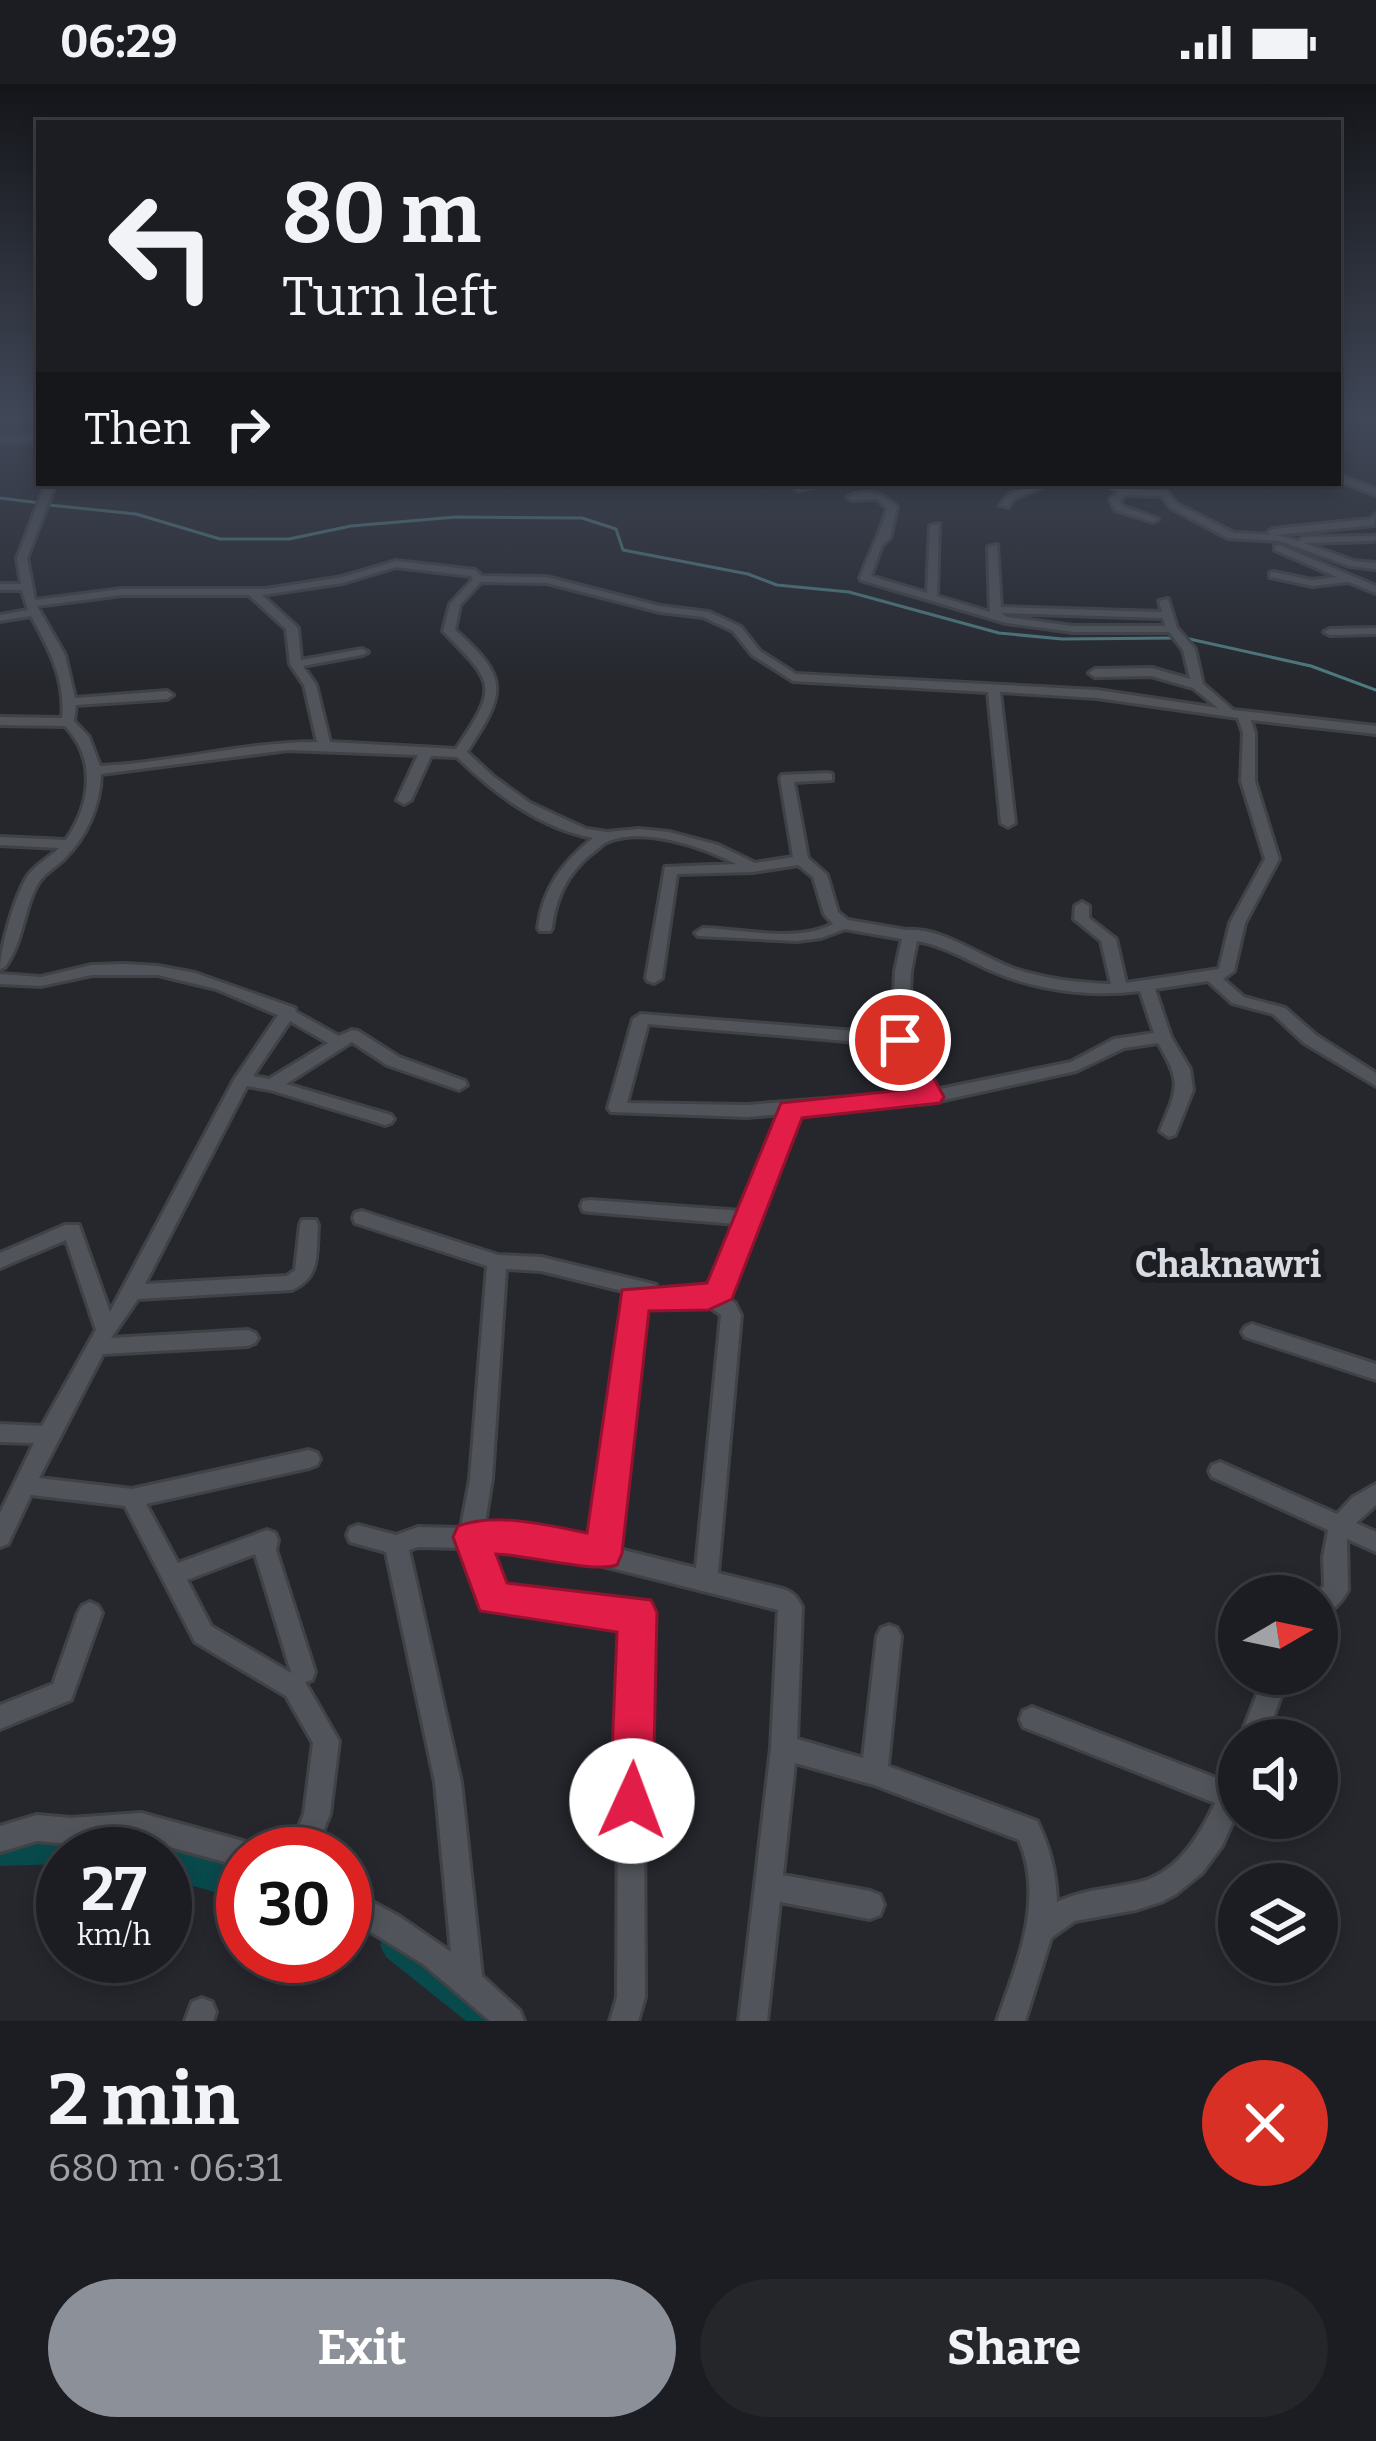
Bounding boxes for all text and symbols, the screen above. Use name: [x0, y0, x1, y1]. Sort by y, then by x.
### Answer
text: 06:29: [60, 15, 178, 69]
text: 80 m: [282, 163, 481, 264]
icon: left: [84, 168, 240, 324]
text: Turn left: [282, 265, 498, 329]
icon: right: [215, 396, 281, 462]
text: Then: [84, 402, 191, 456]
pin: [849, 989, 951, 1091]
icon: arrive: [867, 1007, 933, 1073]
district label: Chaknawri: [1135, 1243, 1321, 1287]
north arrow: [1218, 1575, 1338, 1695]
map controls: [1218, 1575, 1338, 1983]
button: sound: [1218, 1719, 1338, 1839]
position arrow: [569, 1738, 695, 1864]
speed limit sign: 30: [216, 1827, 372, 1983]
text: 27: [81, 1854, 147, 1926]
button: layers: [1218, 1863, 1338, 1983]
text: km/h: [77, 1917, 151, 1953]
text: 2 min: [48, 2057, 239, 2143]
button: close: [1202, 2060, 1328, 2186]
text: 680 m · 06:31: [48, 2145, 282, 2191]
button: Exit: [48, 2279, 676, 2417]
button: Share: [700, 2279, 1328, 2417]

